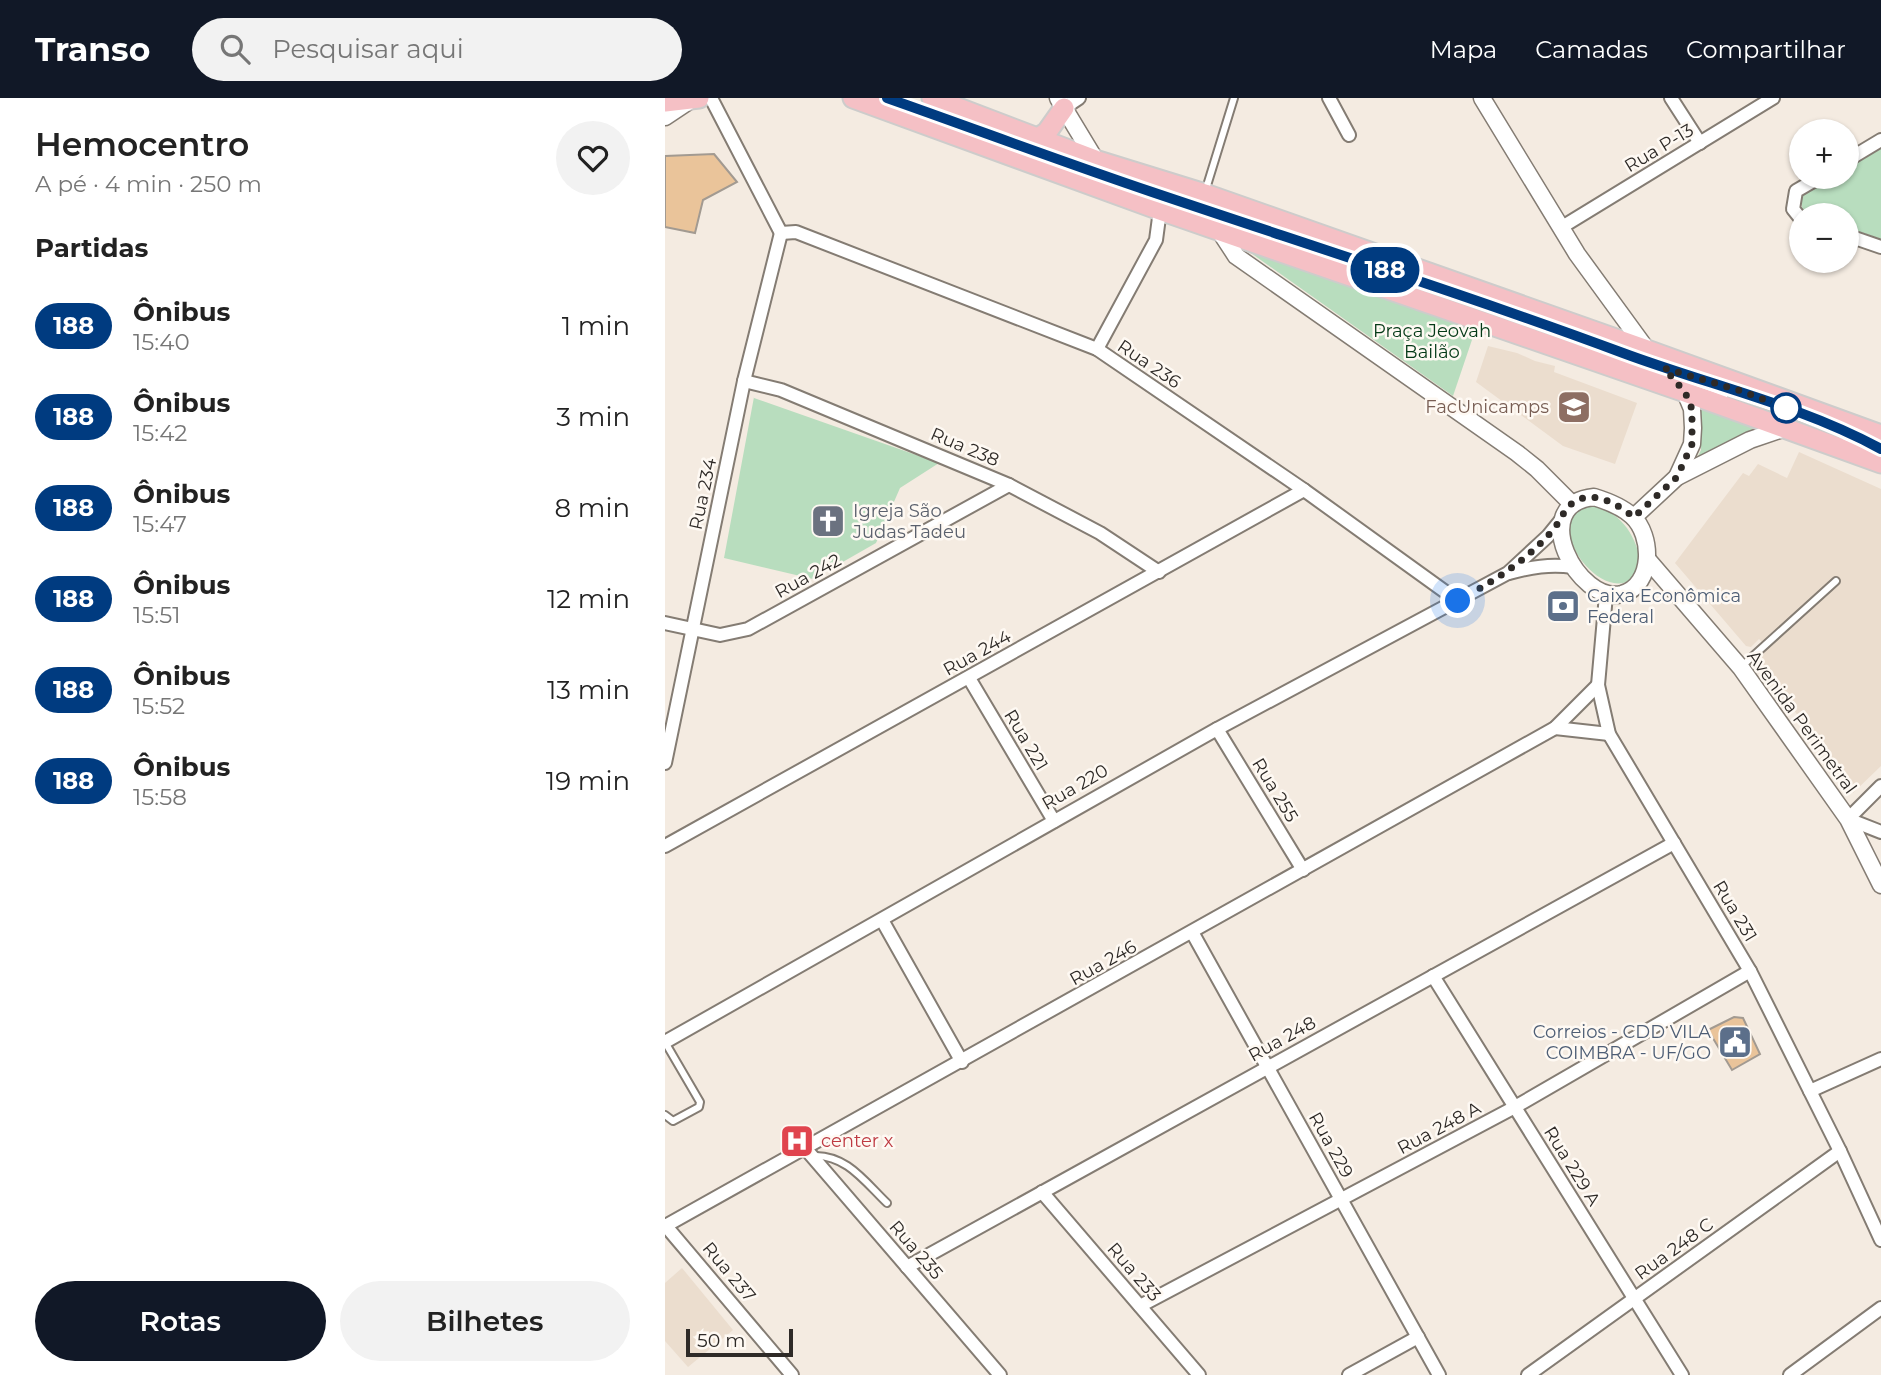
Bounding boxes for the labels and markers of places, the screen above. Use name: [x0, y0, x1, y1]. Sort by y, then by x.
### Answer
school or university icon: FacUnicamps: [1555, 388, 1593, 426]
unlabelled marker: [1771, 393, 1801, 423]
place label: FacUnicamps: [1425, 396, 1549, 418]
place label: Igreja São Judas Tadeu: [852, 500, 966, 543]
church icon: Igreja São Judas Tadeu: [809, 502, 847, 540]
place label: Caixa Econômica Federal: [1587, 585, 1741, 628]
bank icon: Caixa Econômica Federal: [1544, 587, 1582, 625]
place label: Correios - CDD VILA COIMBRA - UF/GO: [1533, 1021, 1711, 1064]
public building icon: Correios - CDD VILA COIMBRA - UF/GO: [1716, 1023, 1754, 1061]
hospital icon: center x: [778, 1122, 816, 1160]
place label: center x: [821, 1130, 894, 1152]

